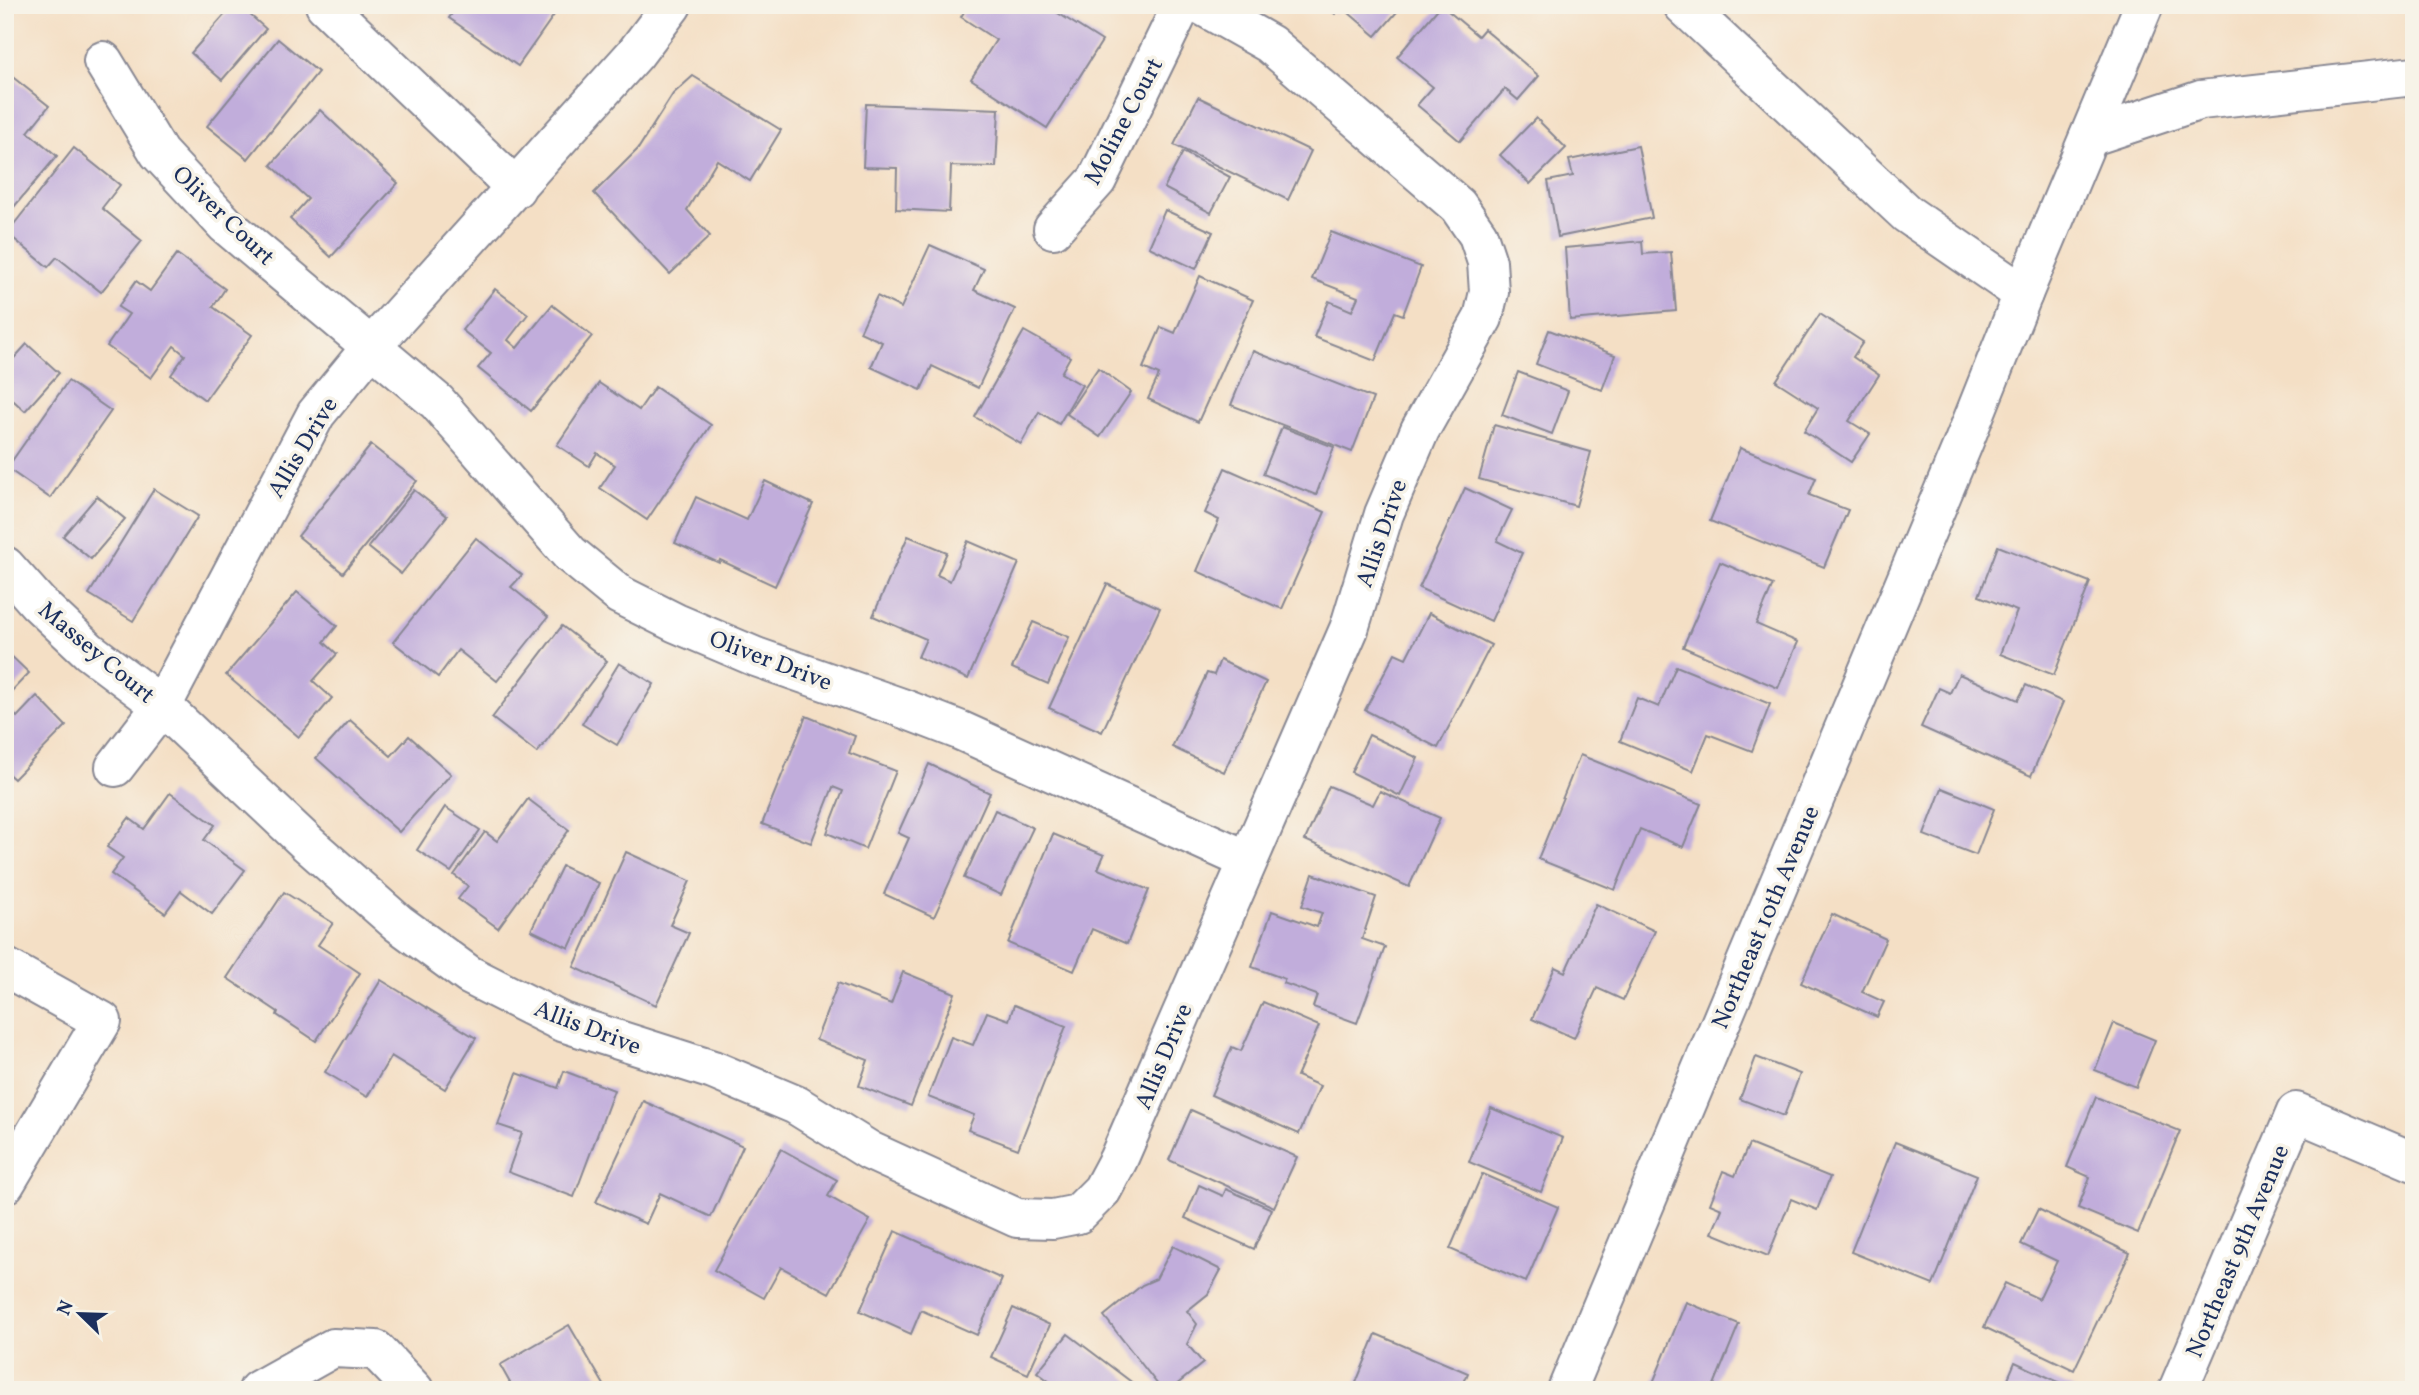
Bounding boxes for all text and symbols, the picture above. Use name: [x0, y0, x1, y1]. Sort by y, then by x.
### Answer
street label: Moline Court: [1077, 52, 1173, 192]
street label: Oliver Court: [164, 159, 282, 274]
street label: Allis Drive: [260, 391, 347, 505]
street label: Allis Drive: [1349, 475, 1417, 592]
street label: Massey Court: [30, 594, 162, 713]
street label: Oliver Drive: [704, 623, 837, 701]
street label: Northeast 10th Avenue: [1704, 801, 1829, 1035]
street label: Allis Drive: [529, 993, 646, 1065]
street label: Allis Drive: [1127, 999, 1202, 1115]
street label: Northeast 9th Avenue: [2179, 1140, 2299, 1364]
north arrow: [46, 1280, 116, 1350]
text: N: [52, 1297, 81, 1320]

